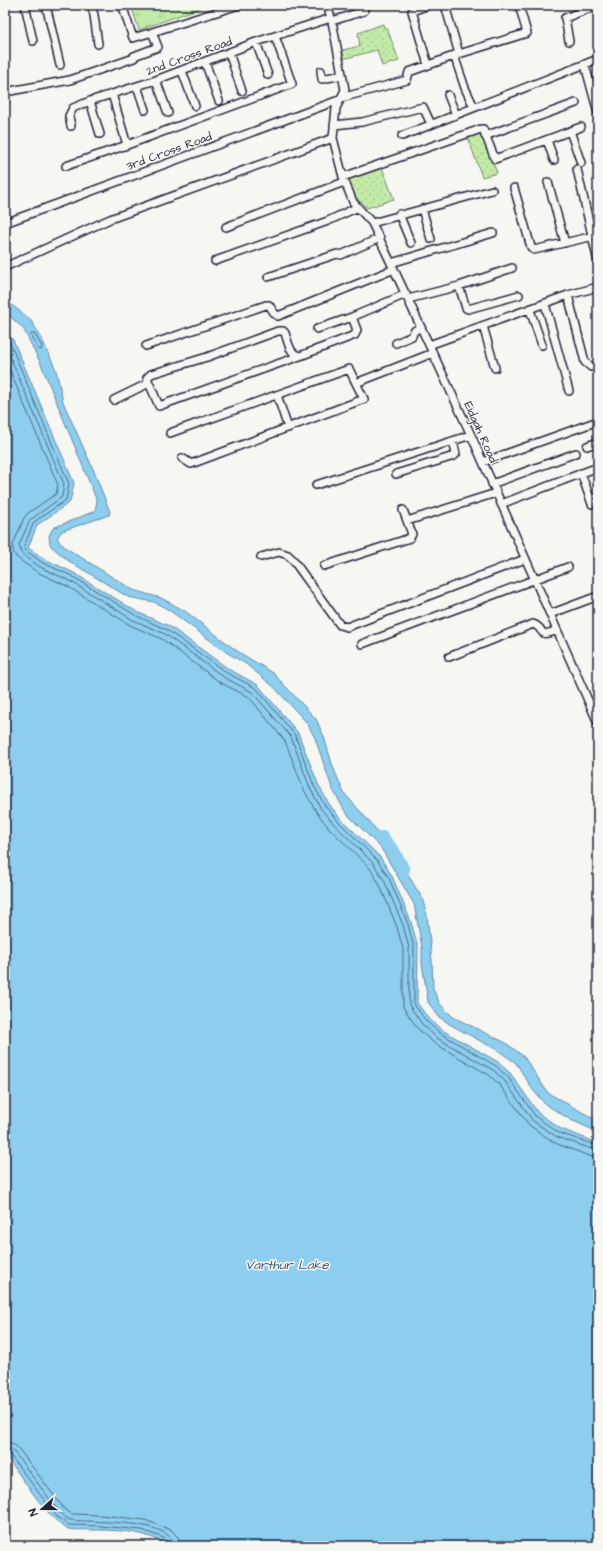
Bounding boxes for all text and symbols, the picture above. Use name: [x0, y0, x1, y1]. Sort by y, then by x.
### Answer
street label: 2nd Cross Road: [144, 33, 234, 80]
street label: 3rd Cross Road: [124, 128, 214, 175]
street label: Eidgah Road: [459, 399, 502, 466]
water label: Varthur Lake: [245, 1256, 330, 1274]
north arrow: [22, 1489, 62, 1529]
text: N: [25, 1506, 41, 1518]

